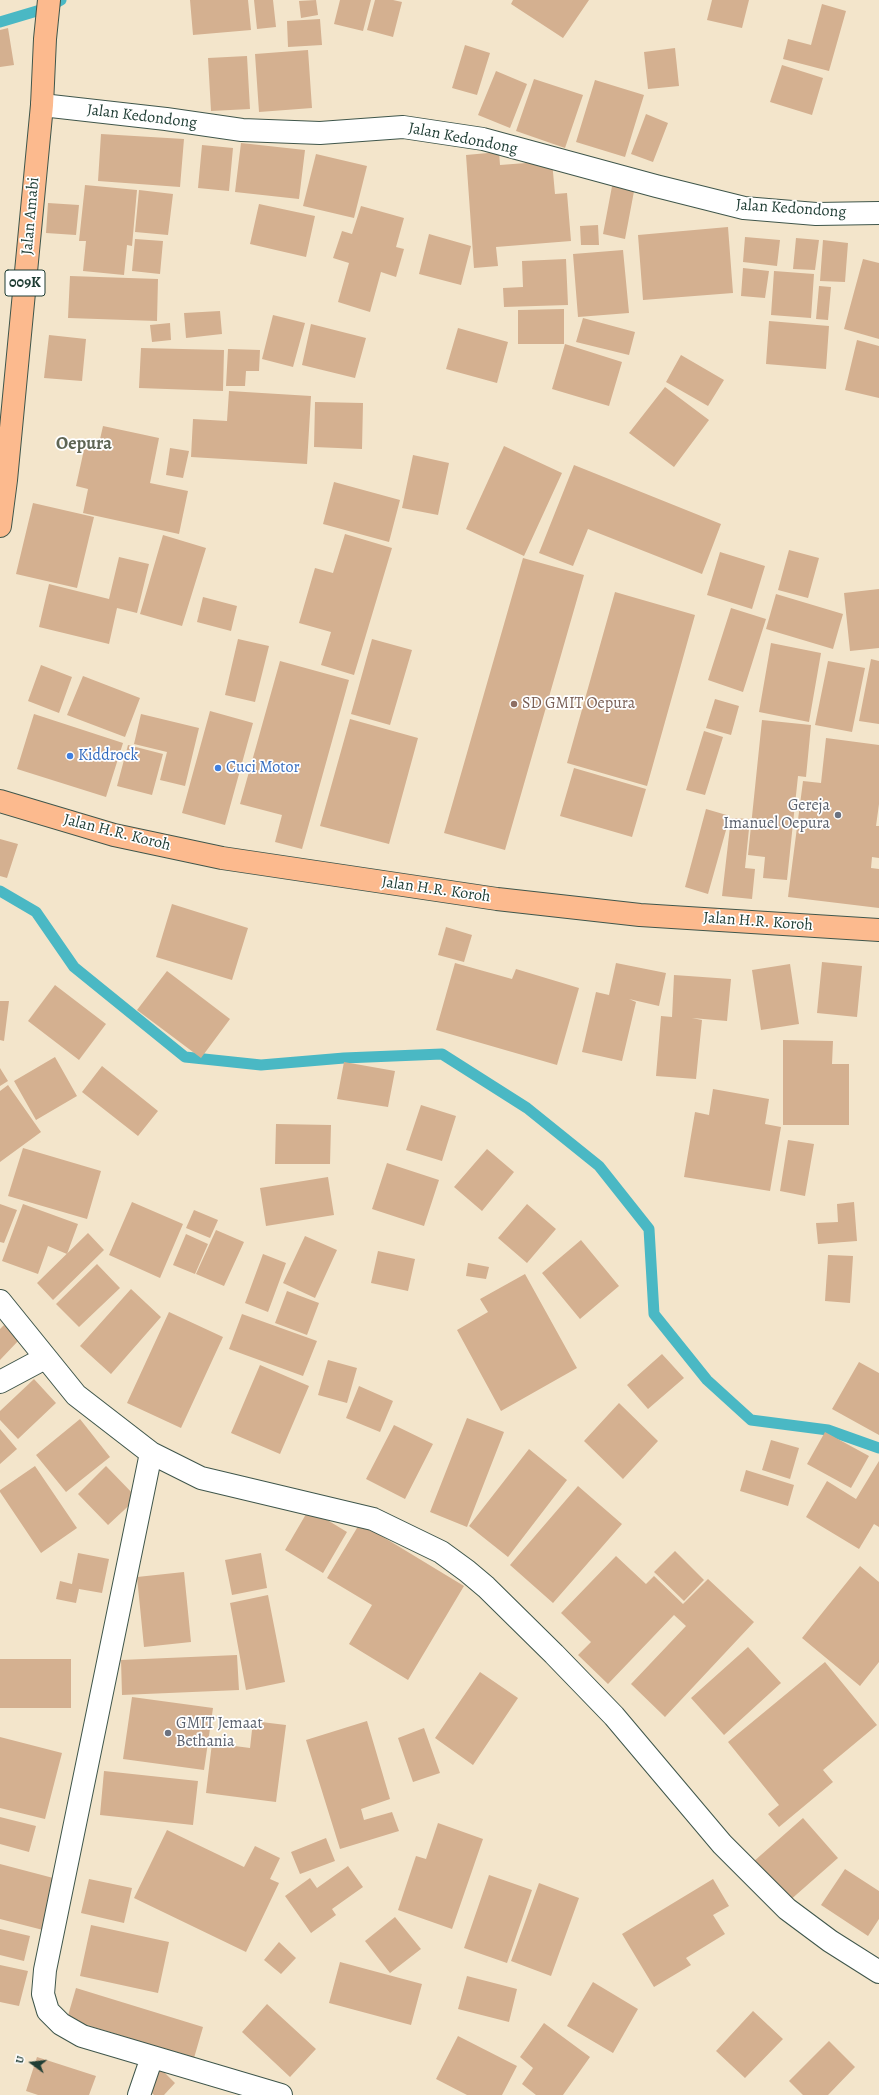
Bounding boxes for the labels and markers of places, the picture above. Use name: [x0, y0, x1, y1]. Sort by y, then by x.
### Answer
place label: SD GMIT Oepura: [522, 694, 635, 714]
marker: SD GMIT Oepura: [509, 699, 519, 709]
place label: Kiddrock: [78, 746, 138, 766]
marker: Kiddrock: [65, 751, 75, 761]
place label: Cuci Motor: [226, 758, 300, 778]
marker: Cuci Motor: [213, 763, 223, 773]
place label: Gereja Imanuel Oepura: [723, 796, 830, 834]
marker: Gereja Imanuel Oepura: [833, 810, 843, 820]
place label: GMIT Jemaat Bethania: [176, 1714, 263, 1752]
marker: GMIT Jemaat Bethania: [163, 1728, 173, 1738]

